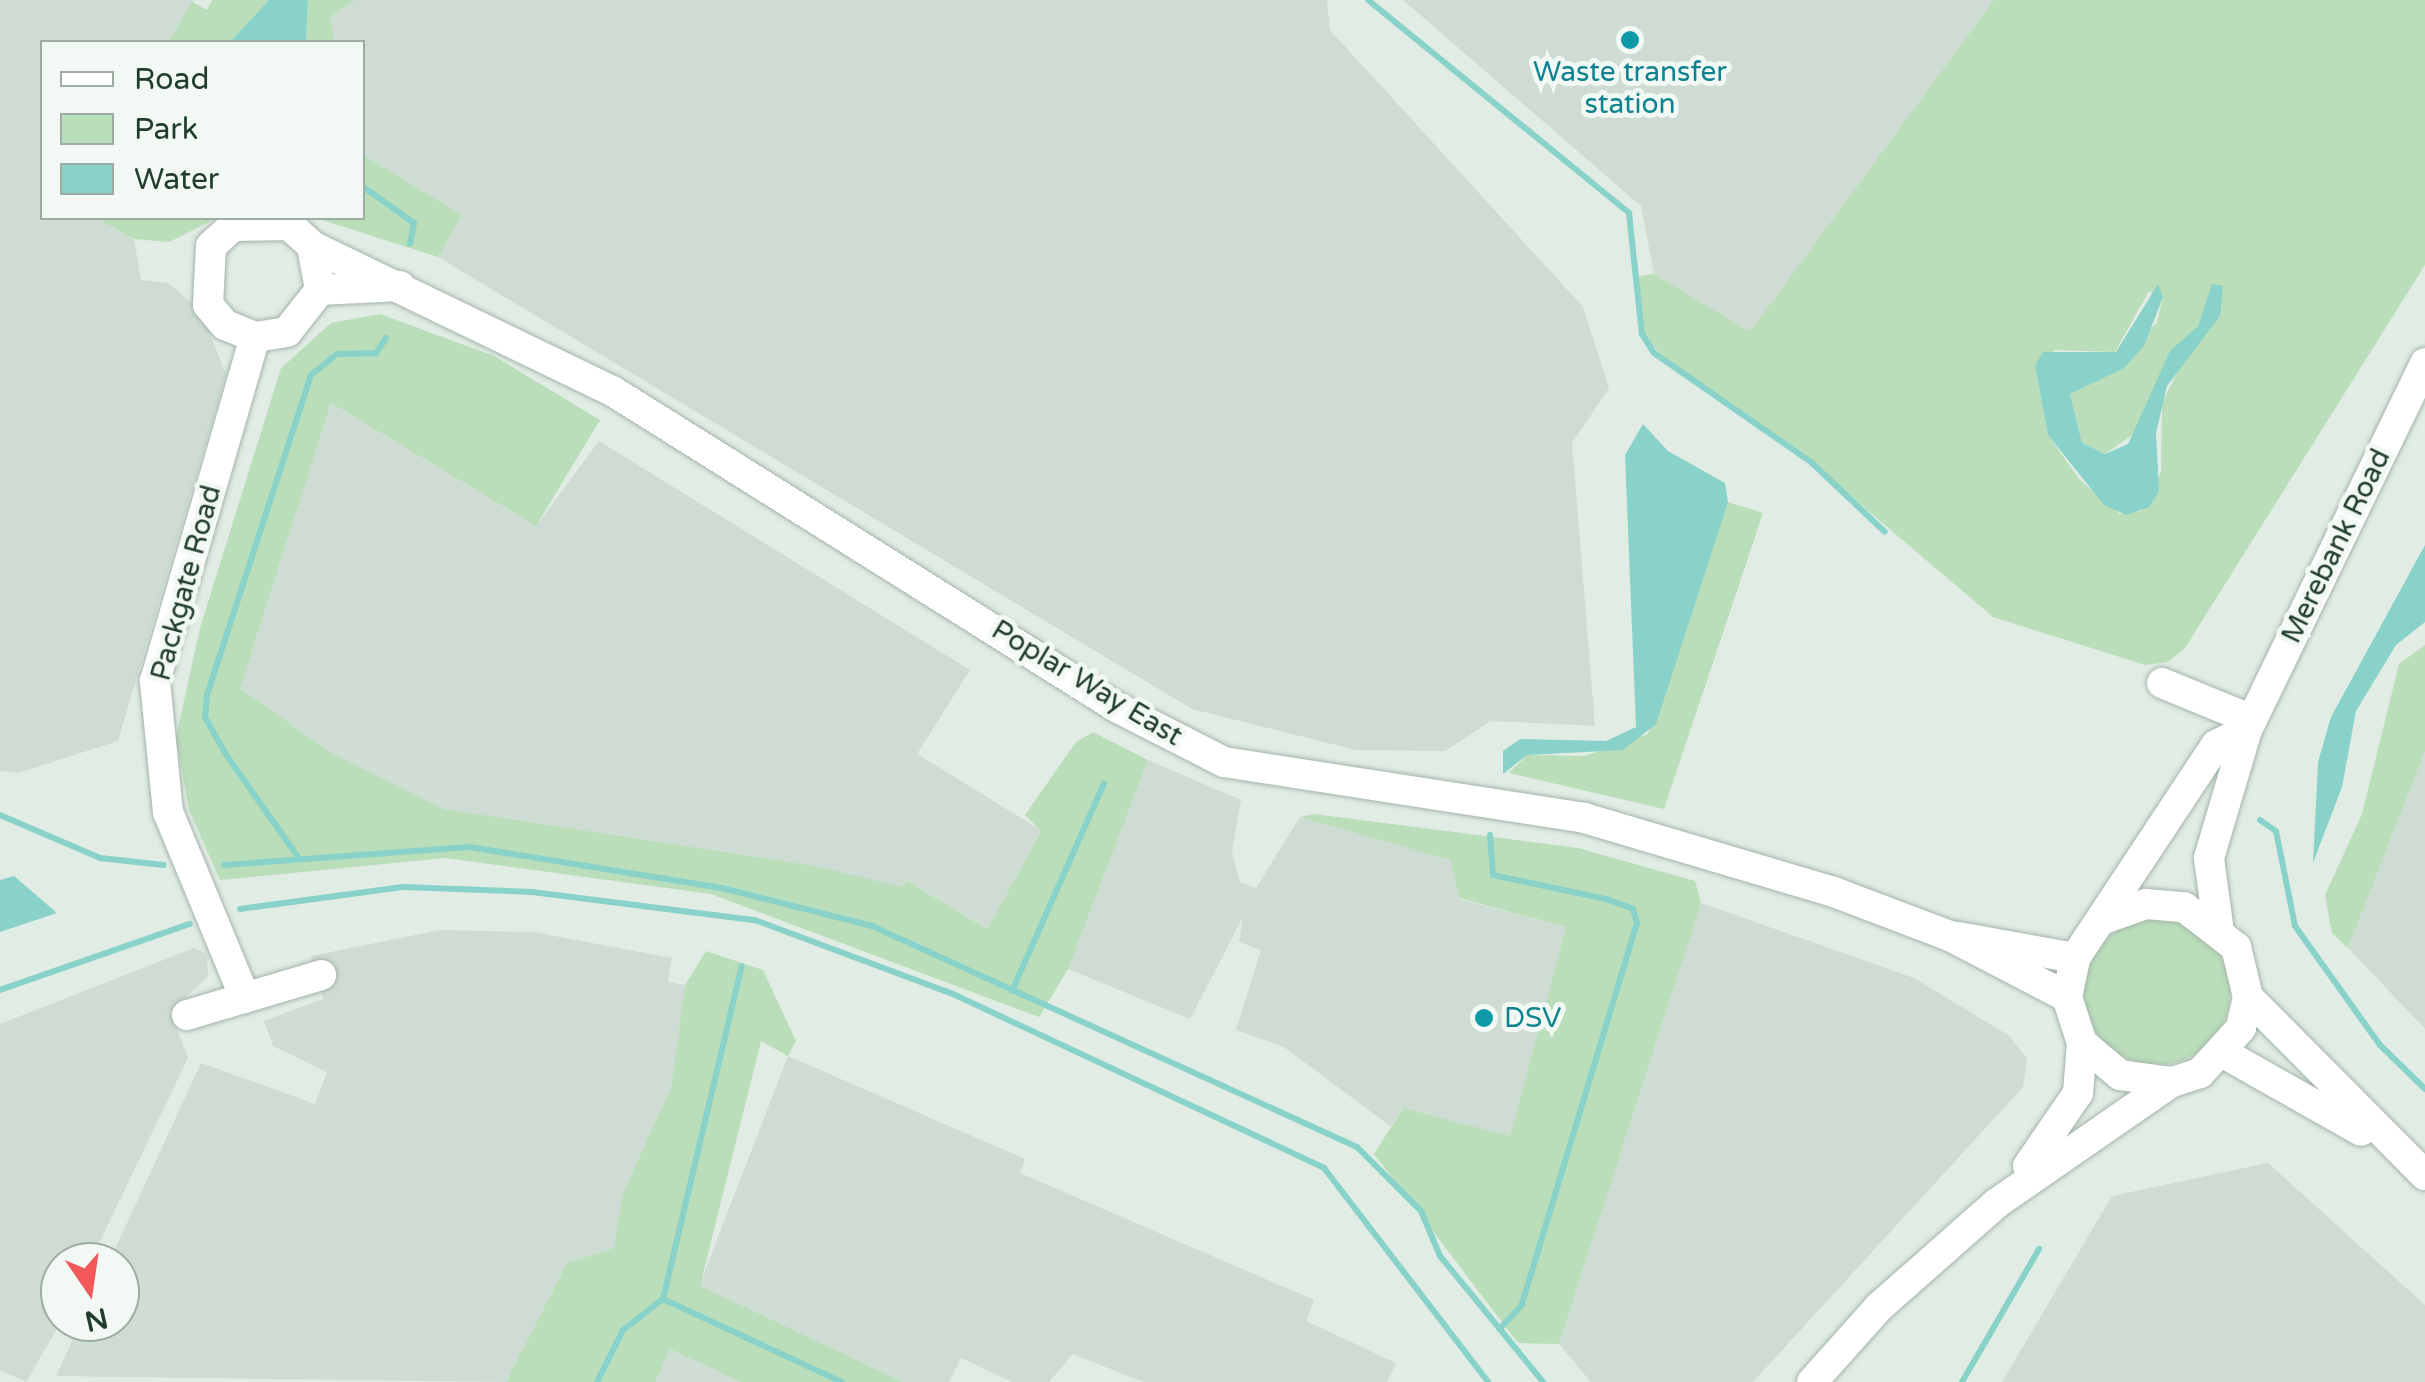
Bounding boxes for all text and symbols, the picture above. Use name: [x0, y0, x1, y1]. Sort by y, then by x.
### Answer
marker: Waste transfer station: [1619, 29, 1641, 51]
legend: [40, 40, 365, 220]
place label: Waste transfer station: [1533, 55, 1727, 121]
text: Road: [134, 61, 209, 98]
text: Park: [134, 111, 198, 148]
text: Water: [134, 161, 219, 198]
street label: Merebank Road: [2274, 443, 2398, 649]
street label: Packgate Road: [144, 482, 228, 684]
street label: Poplar Way East: [986, 613, 1188, 753]
place label: DSV: [1504, 1001, 1562, 1035]
marker: DSV: [1473, 1007, 1495, 1029]
north arrow: [40, 1242, 140, 1342]
text: N: [82, 1300, 111, 1338]

